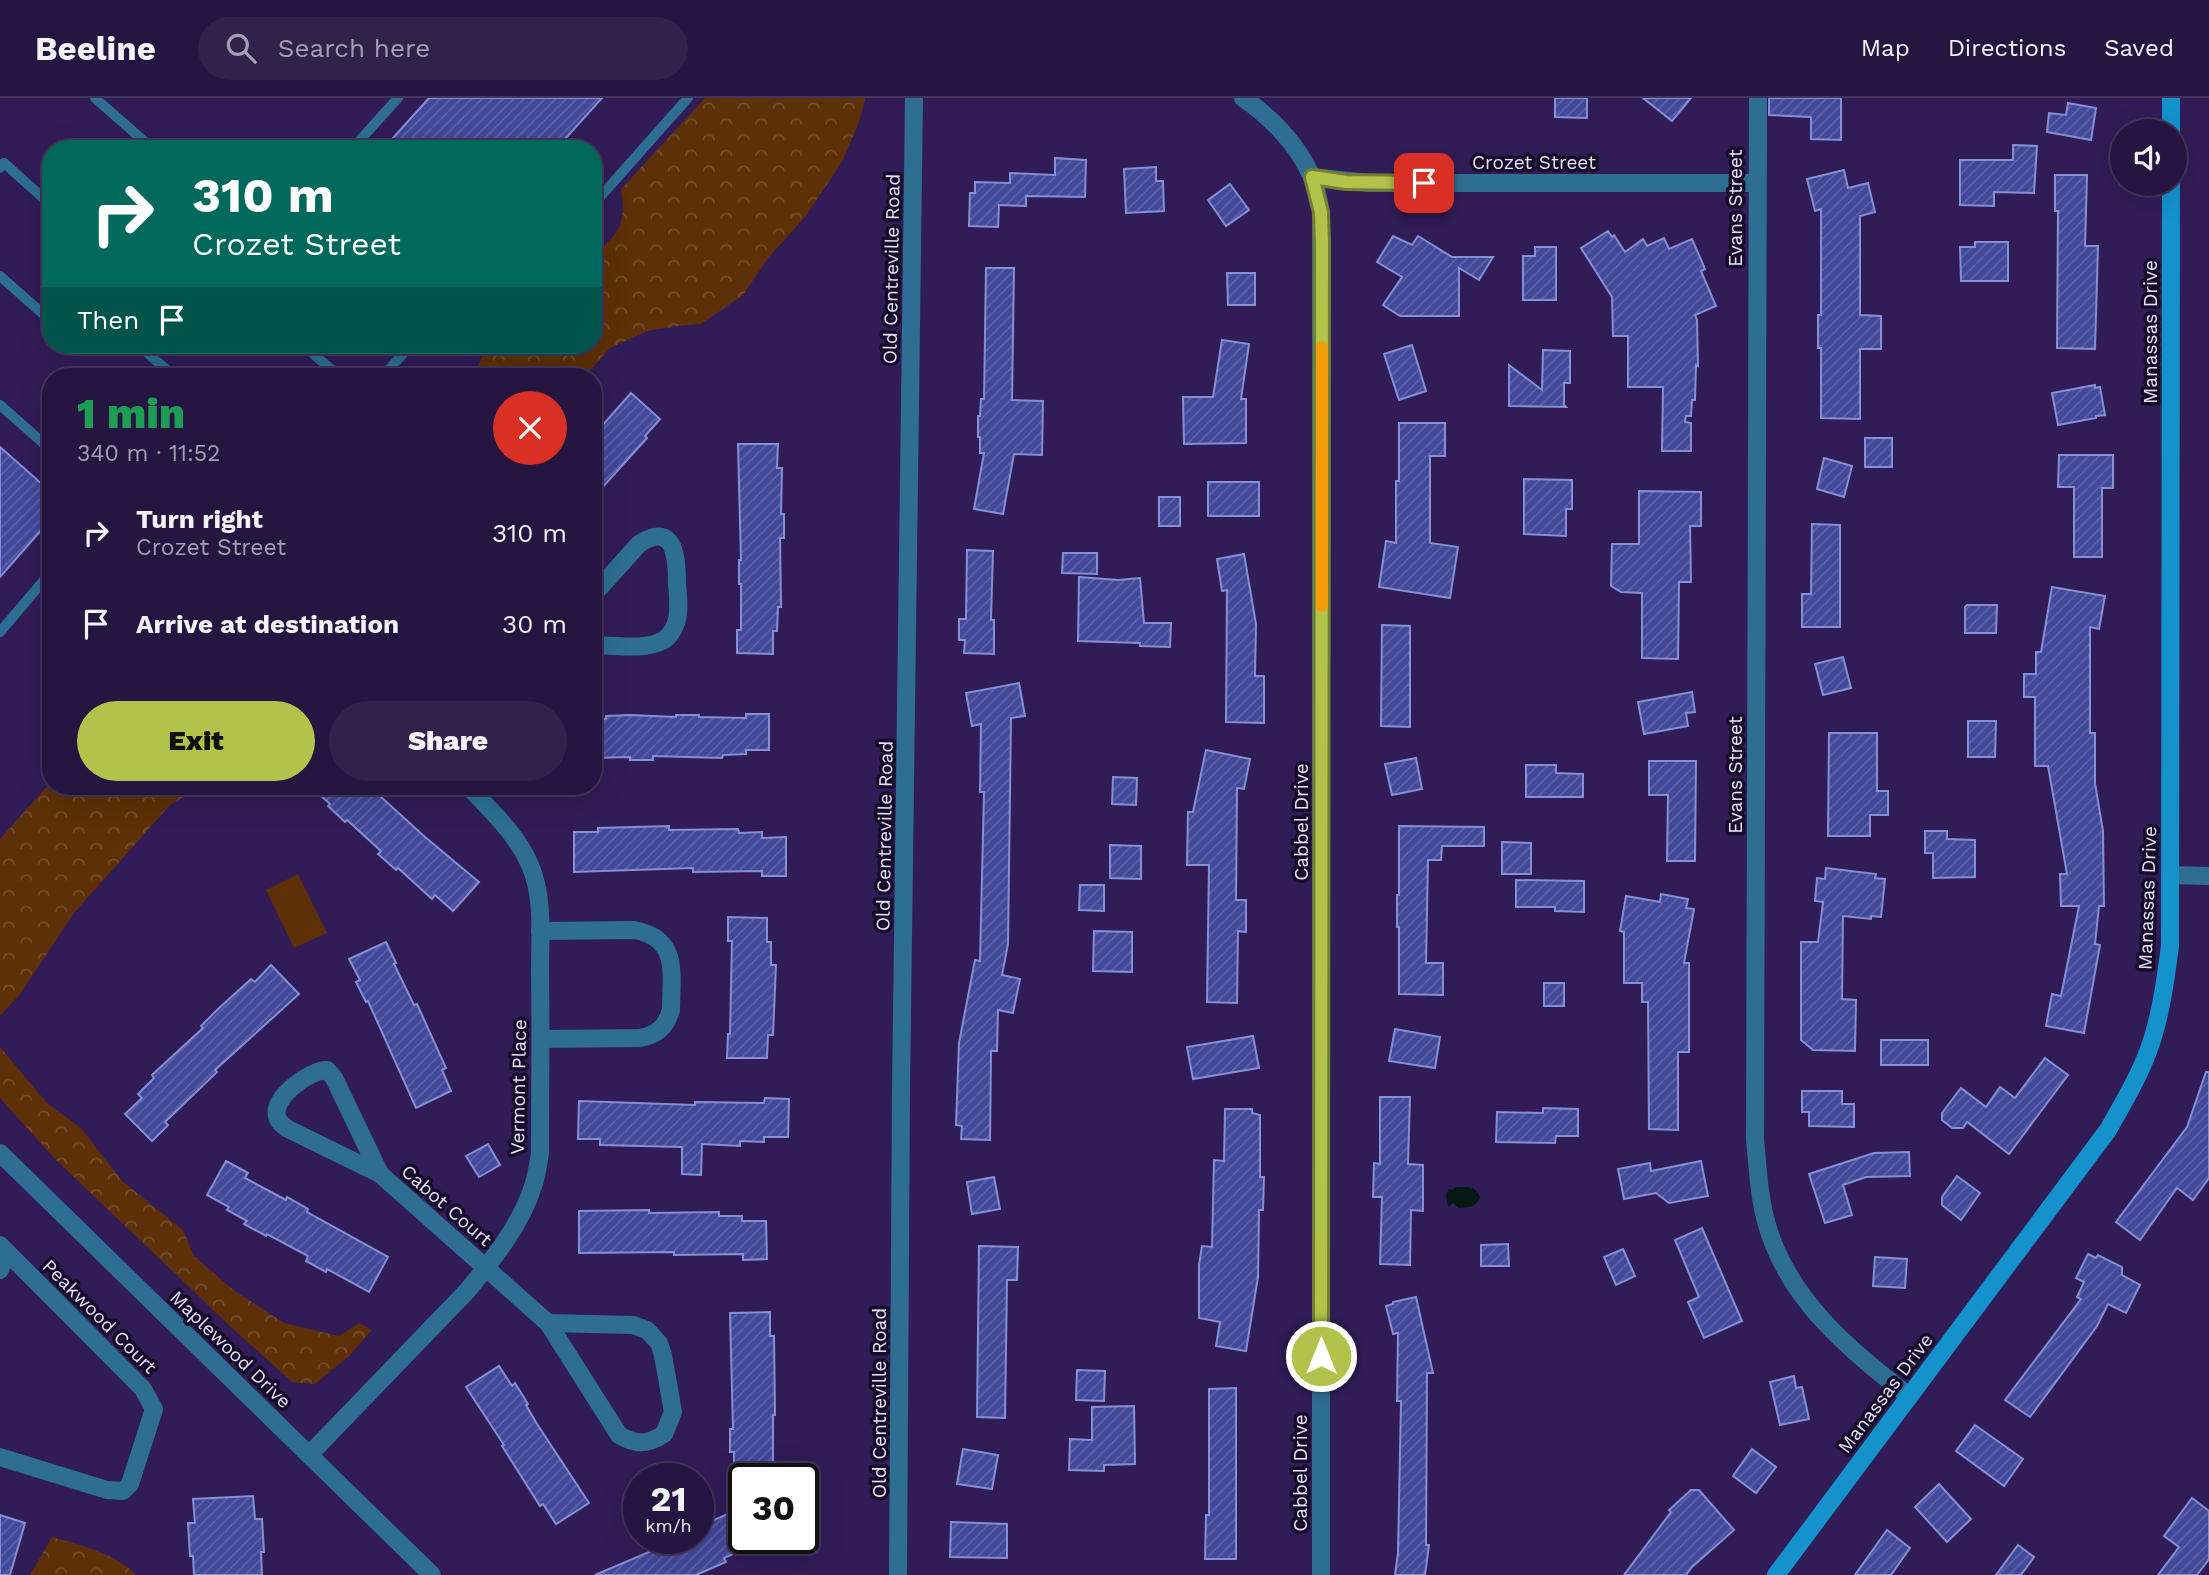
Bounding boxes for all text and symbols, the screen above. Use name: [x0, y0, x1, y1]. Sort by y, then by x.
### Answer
search box: [198, 17, 688, 80]
text: Beeline: [35, 29, 156, 68]
icon: search: [222, 29, 260, 67]
text: Search here: [278, 33, 430, 63]
text: Map: [1861, 34, 1910, 62]
text: Directions: [1948, 34, 2066, 62]
text: Saved: [2104, 34, 2174, 62]
map controls: [2110, 119, 2187, 196]
button: sound: [2110, 119, 2187, 196]
street label: Evans Street: [1724, 149, 1747, 267]
street label: Crozet Street: [1472, 151, 1596, 174]
pin: [1394, 153, 1454, 213]
icon: arrive: [1405, 164, 1443, 202]
text: 310 m: [192, 166, 334, 224]
icon: right: [77, 168, 168, 259]
street label: Old Centreville Road: [878, 174, 905, 364]
text: Crozet Street: [192, 225, 401, 263]
street label: Manassas Drive: [2139, 260, 2162, 404]
icon: arrive: [153, 301, 191, 339]
text: Then: [77, 305, 139, 335]
text: 1 min: [77, 389, 185, 438]
button: close: [493, 391, 567, 465]
text: 340 m · 11:52: [77, 440, 221, 467]
text: Turn right: [136, 504, 263, 534]
icon: right: [77, 514, 115, 552]
text: 310 m: [492, 518, 567, 548]
text: Crozet Street: [136, 534, 286, 561]
icon: arrive: [77, 605, 115, 643]
text: Arrive at destination: [136, 609, 399, 639]
text: 30 m: [502, 609, 567, 639]
button: Exit: [77, 701, 315, 781]
button: Share: [329, 701, 567, 781]
street label: Evans Street: [1724, 716, 1747, 834]
street label: Old Centreville Road: [871, 741, 898, 931]
street label: Cabbel Drive: [1290, 763, 1313, 881]
street label: Manassas Drive: [2133, 826, 2162, 970]
street label: Vermont Place: [506, 1019, 531, 1155]
street label: Cabot Court: [397, 1160, 497, 1251]
street label: Peakwood Court: [38, 1254, 162, 1378]
street label: Maplewood Drive: [165, 1286, 296, 1413]
street label: Old Centreville Road: [868, 1308, 891, 1498]
position arrow: [1284, 1319, 1358, 1393]
street label: Manassas Drive: [1833, 1329, 1938, 1458]
street label: Cabbel Drive: [1289, 1414, 1312, 1532]
speed limit sign: 30: [728, 1463, 819, 1554]
text: 21: [651, 1478, 686, 1520]
text: km/h: [645, 1515, 692, 1536]

